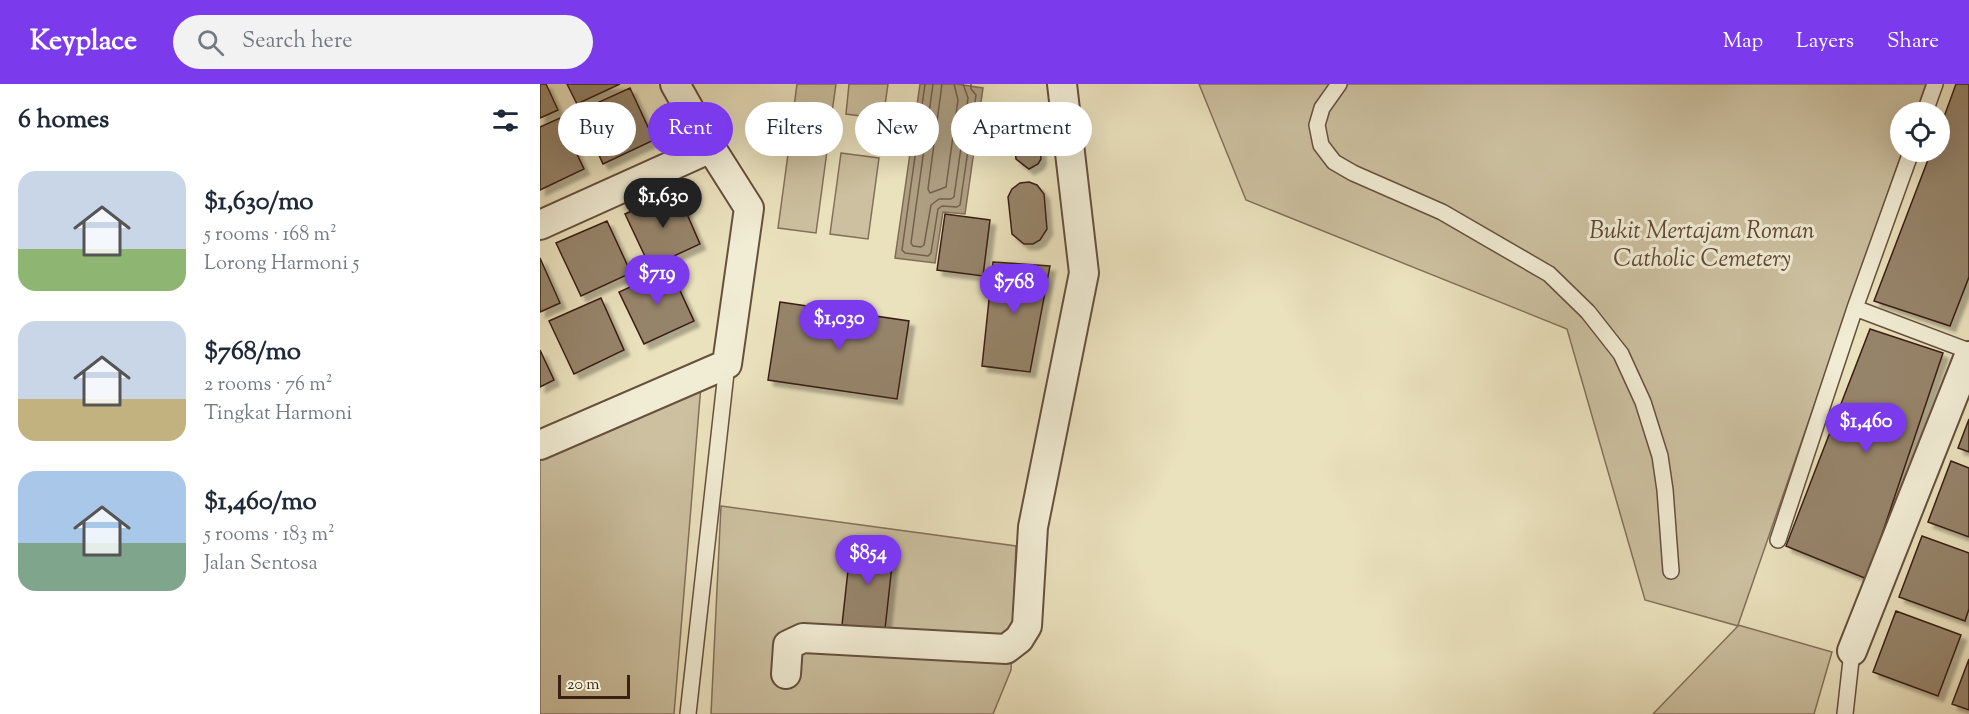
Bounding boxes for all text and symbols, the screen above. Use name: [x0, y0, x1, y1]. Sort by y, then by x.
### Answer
search box: [173, 15, 593, 69]
text: Keyplace: [30, 22, 137, 62]
icon: search: [194, 26, 227, 59]
text: Search here: [242, 26, 352, 58]
text: Map: [1723, 27, 1763, 57]
text: Layers: [1796, 27, 1854, 57]
text: Share: [1887, 27, 1939, 57]
text: 6 homes: [18, 102, 109, 139]
chip: Buy: [558, 102, 636, 156]
chip: Rent: [648, 102, 733, 156]
chip: Filters: [745, 102, 843, 156]
chip: New: [855, 102, 939, 156]
chip: Apartment: [951, 102, 1092, 156]
map controls: [1890, 102, 1950, 162]
button: locate: [1890, 102, 1950, 162]
icon: filters: [489, 104, 522, 137]
pin: $1,630: [614, 178, 712, 229]
text: $1,630: [638, 183, 688, 212]
text: $1,630/mo: [204, 184, 314, 221]
icon: home: [66, 195, 138, 267]
park label: Bukit Mertajam Roman Catholic Cemetery: [1589, 215, 1815, 277]
text: 5 rooms · 168 m²: [204, 221, 337, 250]
text: Lorong Harmoni 5: [204, 250, 359, 279]
pin: $719: [621, 255, 693, 306]
text: $719: [639, 260, 676, 289]
pin: $768: [978, 264, 1050, 315]
text: $768: [994, 269, 1034, 298]
pin: $1,030: [790, 300, 888, 351]
text: $1,030: [814, 305, 864, 334]
text: $768/mo: [204, 334, 301, 371]
icon: home: [66, 345, 138, 417]
text: 2 rooms · 76 m²: [204, 371, 332, 400]
text: Tingkat Harmoni: [204, 400, 352, 429]
pin: $1,460: [1817, 403, 1915, 454]
text: $1,460: [1840, 408, 1892, 437]
text: $1,460/mo: [204, 484, 317, 521]
icon: home: [66, 495, 138, 567]
text: 5 rooms · 183 m²: [204, 521, 335, 550]
pin: $854: [832, 535, 904, 586]
text: $854: [849, 540, 887, 569]
text: Jalan Sentosa: [204, 550, 318, 579]
scale bar: [558, 672, 630, 700]
text: 20 m: [567, 674, 600, 697]

